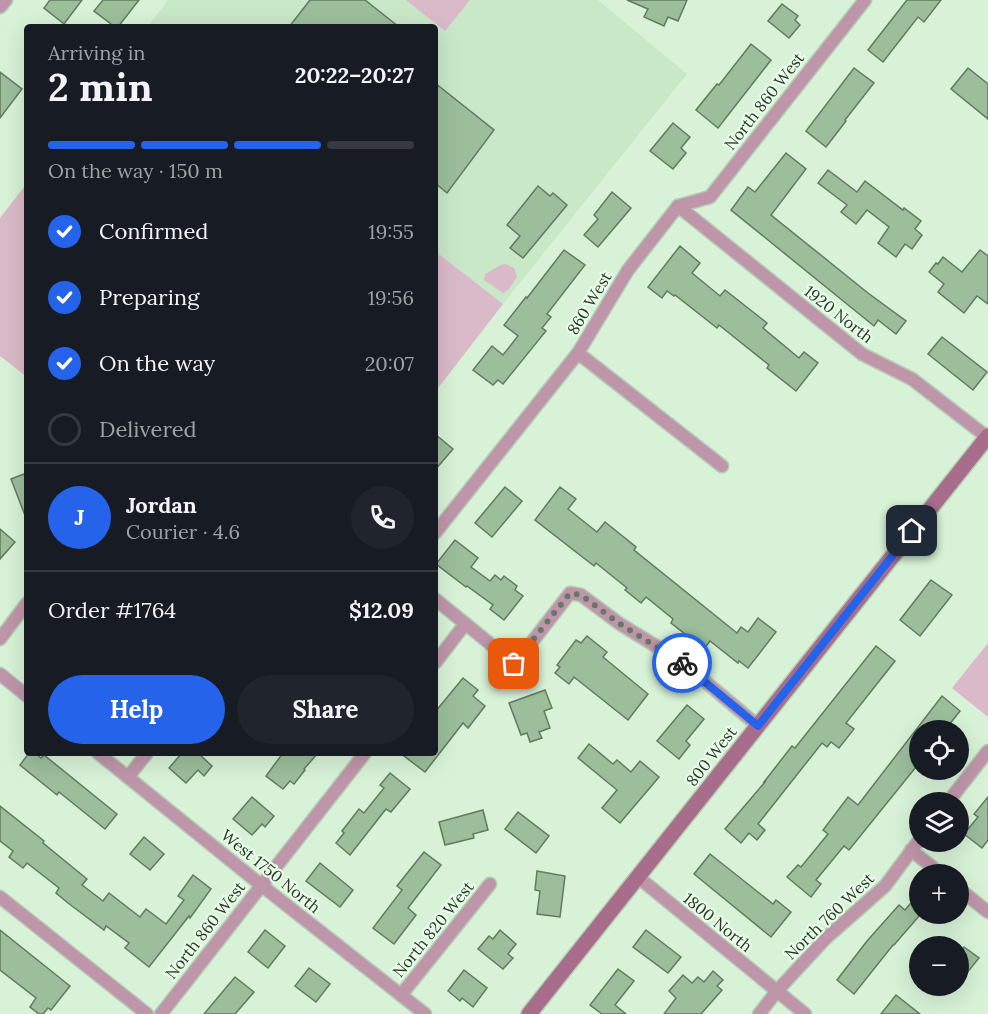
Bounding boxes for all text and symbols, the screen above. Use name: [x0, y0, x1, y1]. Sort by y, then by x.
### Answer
text: Arriving in: [48, 40, 145, 65]
street label: North 860 West: [720, 48, 809, 154]
text: 20:22–20:27: [295, 61, 414, 89]
text: 2 min: [48, 62, 153, 112]
text: On the way · 150 m: [48, 158, 223, 183]
icon: check: [48, 215, 81, 248]
text: Confirmed: [99, 217, 208, 245]
text: 19:55: [368, 219, 414, 244]
street label: 860 West: [562, 267, 616, 338]
icon: check: [48, 281, 81, 314]
street label: 1920 North: [801, 281, 878, 347]
text: Preparing: [99, 283, 199, 311]
text: 19:56: [368, 285, 414, 310]
icon: check: [48, 347, 81, 380]
text: On the way: [99, 349, 215, 377]
text: 20:07: [365, 351, 414, 376]
text: Delivered: [99, 415, 197, 443]
button: phone: [351, 486, 414, 549]
text: Jordan: [126, 491, 197, 519]
text: J: [75, 503, 84, 531]
pin: [886, 505, 937, 556]
icon: home: [895, 514, 928, 547]
text: Courier · 4.6: [126, 519, 240, 544]
text: Order #1764: [48, 596, 176, 624]
text: $12.09: [349, 596, 414, 624]
courier: [652, 633, 712, 693]
pin: [488, 638, 539, 689]
icon: bag: [497, 647, 530, 680]
icon: bike: [666, 647, 699, 680]
button: Help: [48, 675, 225, 744]
button: Share: [237, 675, 414, 744]
map controls: [909, 720, 969, 996]
button: locate: [909, 720, 969, 780]
street label: 800 West: [681, 721, 741, 790]
button: layers: [909, 792, 969, 852]
street label: West 1750 North: [217, 825, 325, 917]
button: +: [909, 864, 969, 924]
street label: North 760 West: [780, 868, 879, 964]
street label: North 820 West: [388, 876, 478, 981]
street label: North 860 West: [161, 877, 250, 983]
street label: 1800 North: [679, 888, 757, 956]
button: −: [909, 936, 969, 996]

